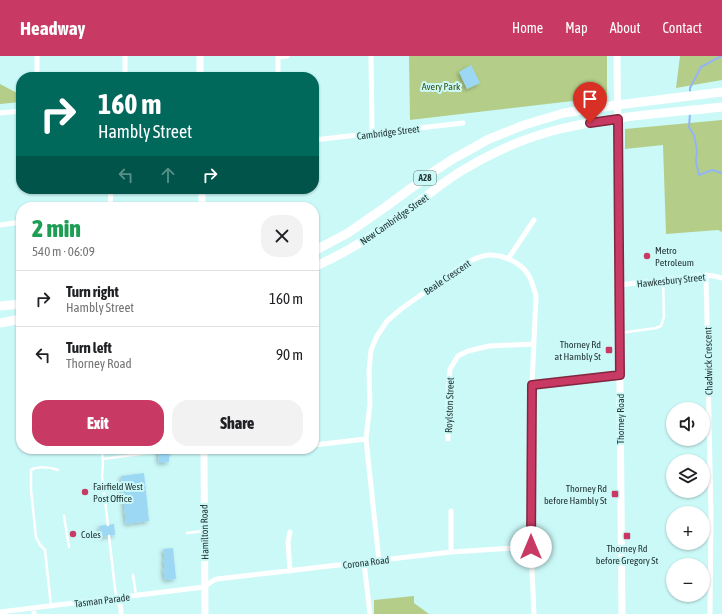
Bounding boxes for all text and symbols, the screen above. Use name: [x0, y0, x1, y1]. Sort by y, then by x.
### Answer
text: Headway: [20, 17, 85, 39]
text: Home: [512, 20, 543, 36]
text: Map: [565, 20, 588, 36]
text: About: [610, 20, 641, 36]
text: Contact: [663, 20, 702, 36]
park label: Avery Park: [422, 81, 461, 92]
pin: [573, 82, 607, 123]
icon: right: [32, 88, 84, 140]
text: 160 m: [98, 88, 161, 120]
icon: arrive: [579, 88, 601, 110]
text: Hambly Street: [98, 121, 192, 142]
street label: Cambridge Street: [356, 123, 420, 142]
icon: left: [115, 164, 137, 186]
icon: ahead: [157, 164, 179, 186]
icon: right: [199, 164, 221, 186]
road number: A28: [414, 171, 436, 185]
street label: New Cambridge Street: [358, 192, 431, 247]
text: 2 min: [32, 215, 81, 242]
button: close: [261, 215, 303, 257]
text: 540 m · 06:09: [32, 244, 95, 259]
place label: Metro Petroleum: [655, 245, 694, 268]
marker: Metro Petroleum: [642, 251, 652, 261]
street label: Beale Crescent: [422, 258, 473, 297]
street label: Hawkesbury Street: [636, 271, 706, 290]
text: Turn right: [66, 283, 119, 300]
icon: right: [32, 288, 54, 310]
text: 160 m: [269, 290, 303, 307]
text: Hambly Street: [66, 300, 134, 315]
street label: Chadwick Crescent: [702, 327, 715, 395]
text: Turn left: [66, 339, 112, 356]
place label: Thorney Rd at Hambly St: [555, 339, 601, 362]
icon: left: [32, 344, 54, 366]
marker: Thorney Rd at Hambly St: [604, 345, 614, 355]
text: 90 m: [276, 346, 303, 363]
text: Thorney Road: [66, 356, 132, 371]
street label: Roylston Street: [443, 377, 456, 433]
street label: Thorney Road: [615, 393, 626, 444]
button: Exit: [32, 400, 164, 446]
button: Share: [172, 400, 303, 446]
map controls: [666, 402, 710, 602]
button: sound: [666, 402, 710, 446]
button: layers: [666, 454, 710, 498]
place label: Fairfield West Post Office: [93, 481, 143, 504]
place label: Thorney Rd before Hambly St: [544, 483, 607, 506]
marker: Fairfield West Post Office: [80, 487, 90, 497]
marker: Thorney Rd before Hambly St: [610, 489, 620, 499]
street label: Hamilton Road: [199, 504, 210, 560]
button: +: [666, 506, 710, 550]
position arrow: [510, 526, 552, 568]
marker: Coles: [68, 529, 78, 539]
place label: Coles: [81, 529, 101, 540]
marker: Thorney Rd before Gregory St: [622, 531, 632, 541]
place label: Thorney Rd before Gregory St: [596, 543, 658, 566]
street label: Corona Road: [342, 554, 390, 571]
button: −: [666, 558, 710, 602]
street label: Tasman Parade: [74, 592, 131, 609]

